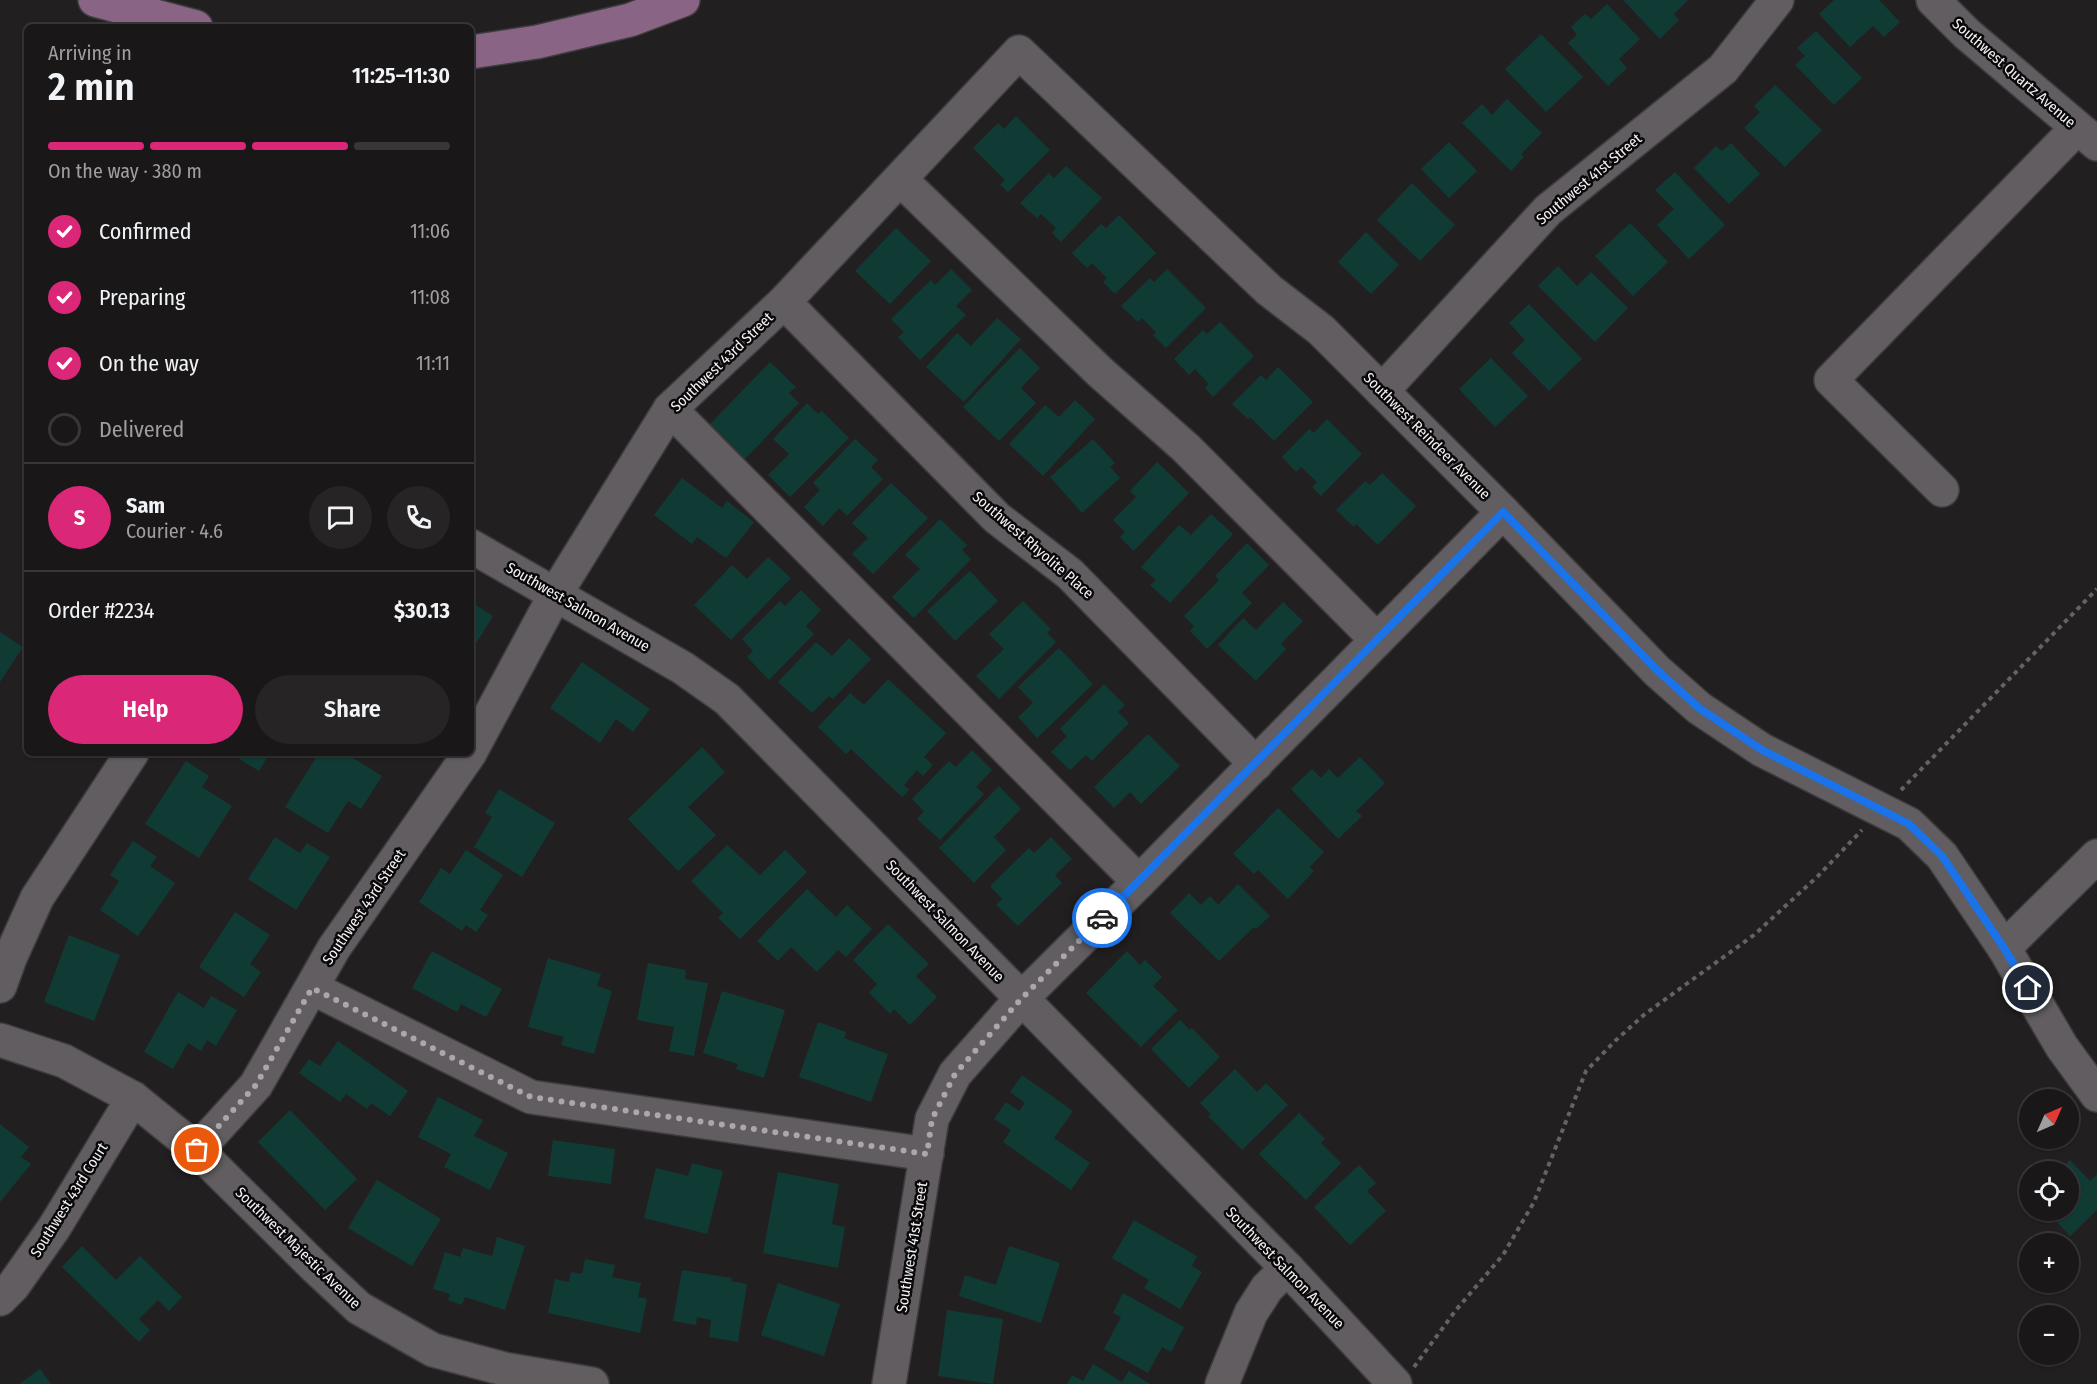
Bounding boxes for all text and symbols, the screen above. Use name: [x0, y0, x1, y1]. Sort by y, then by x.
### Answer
street label: Southwest Quartz Avenue: [1949, 15, 2079, 131]
text: Arriving in: [48, 41, 132, 65]
text: 11:25–11:30: [352, 62, 450, 89]
text: 2 min: [48, 64, 135, 110]
street label: Southwest 41st Street: [1533, 130, 1645, 228]
text: On the way · 380 m: [48, 159, 202, 183]
icon: check: [48, 215, 81, 248]
text: Confirmed: [99, 218, 192, 245]
text: 11:06: [410, 219, 450, 243]
icon: check: [48, 281, 81, 314]
text: Preparing: [99, 284, 185, 311]
text: 11:08: [410, 285, 450, 309]
street label: Southwest 43rd Street: [667, 309, 777, 415]
icon: check: [48, 347, 81, 380]
text: On the way: [99, 350, 199, 377]
text: 11:11: [416, 351, 450, 375]
street label: Southwest Reindeer Avenue: [1360, 369, 1494, 503]
text: Delivered: [99, 416, 184, 443]
button: chat: [309, 486, 372, 549]
button: phone: [387, 486, 450, 549]
street label: Southwest Rhyolite Place: [969, 488, 1097, 602]
text: Sam: [126, 492, 165, 519]
text: S: [74, 504, 85, 531]
text: Courier · 4.6: [126, 519, 223, 543]
street label: Southwest Salmon Avenue: [503, 559, 653, 655]
text: Order #2234: [48, 597, 154, 624]
text: $30.13: [394, 597, 450, 624]
button: Help: [48, 675, 243, 744]
button: Share: [255, 675, 450, 744]
street label: Southwest 43rd Street: [319, 846, 409, 968]
street label: Southwest Salmon Avenue: [882, 856, 1008, 986]
courier: [1072, 888, 1132, 948]
icon: car: [1086, 902, 1119, 935]
pin: [2002, 962, 2053, 1013]
icon: home: [2011, 971, 2044, 1004]
north arrow: [2019, 1089, 2079, 1149]
map controls: [2019, 1089, 2079, 1365]
pin: [171, 1124, 222, 1175]
icon: bag: [180, 1133, 213, 1166]
street label: Southwest 43rd Court: [27, 1139, 112, 1261]
button: locate: [2019, 1161, 2079, 1221]
street label: Southwest 41st Street: [893, 1180, 931, 1314]
street label: Southwest Majestic Avenue: [232, 1183, 364, 1313]
street label: Southwest Salmon Avenue: [1222, 1203, 1348, 1333]
button: +: [2019, 1233, 2079, 1293]
button: −: [2019, 1305, 2079, 1365]

